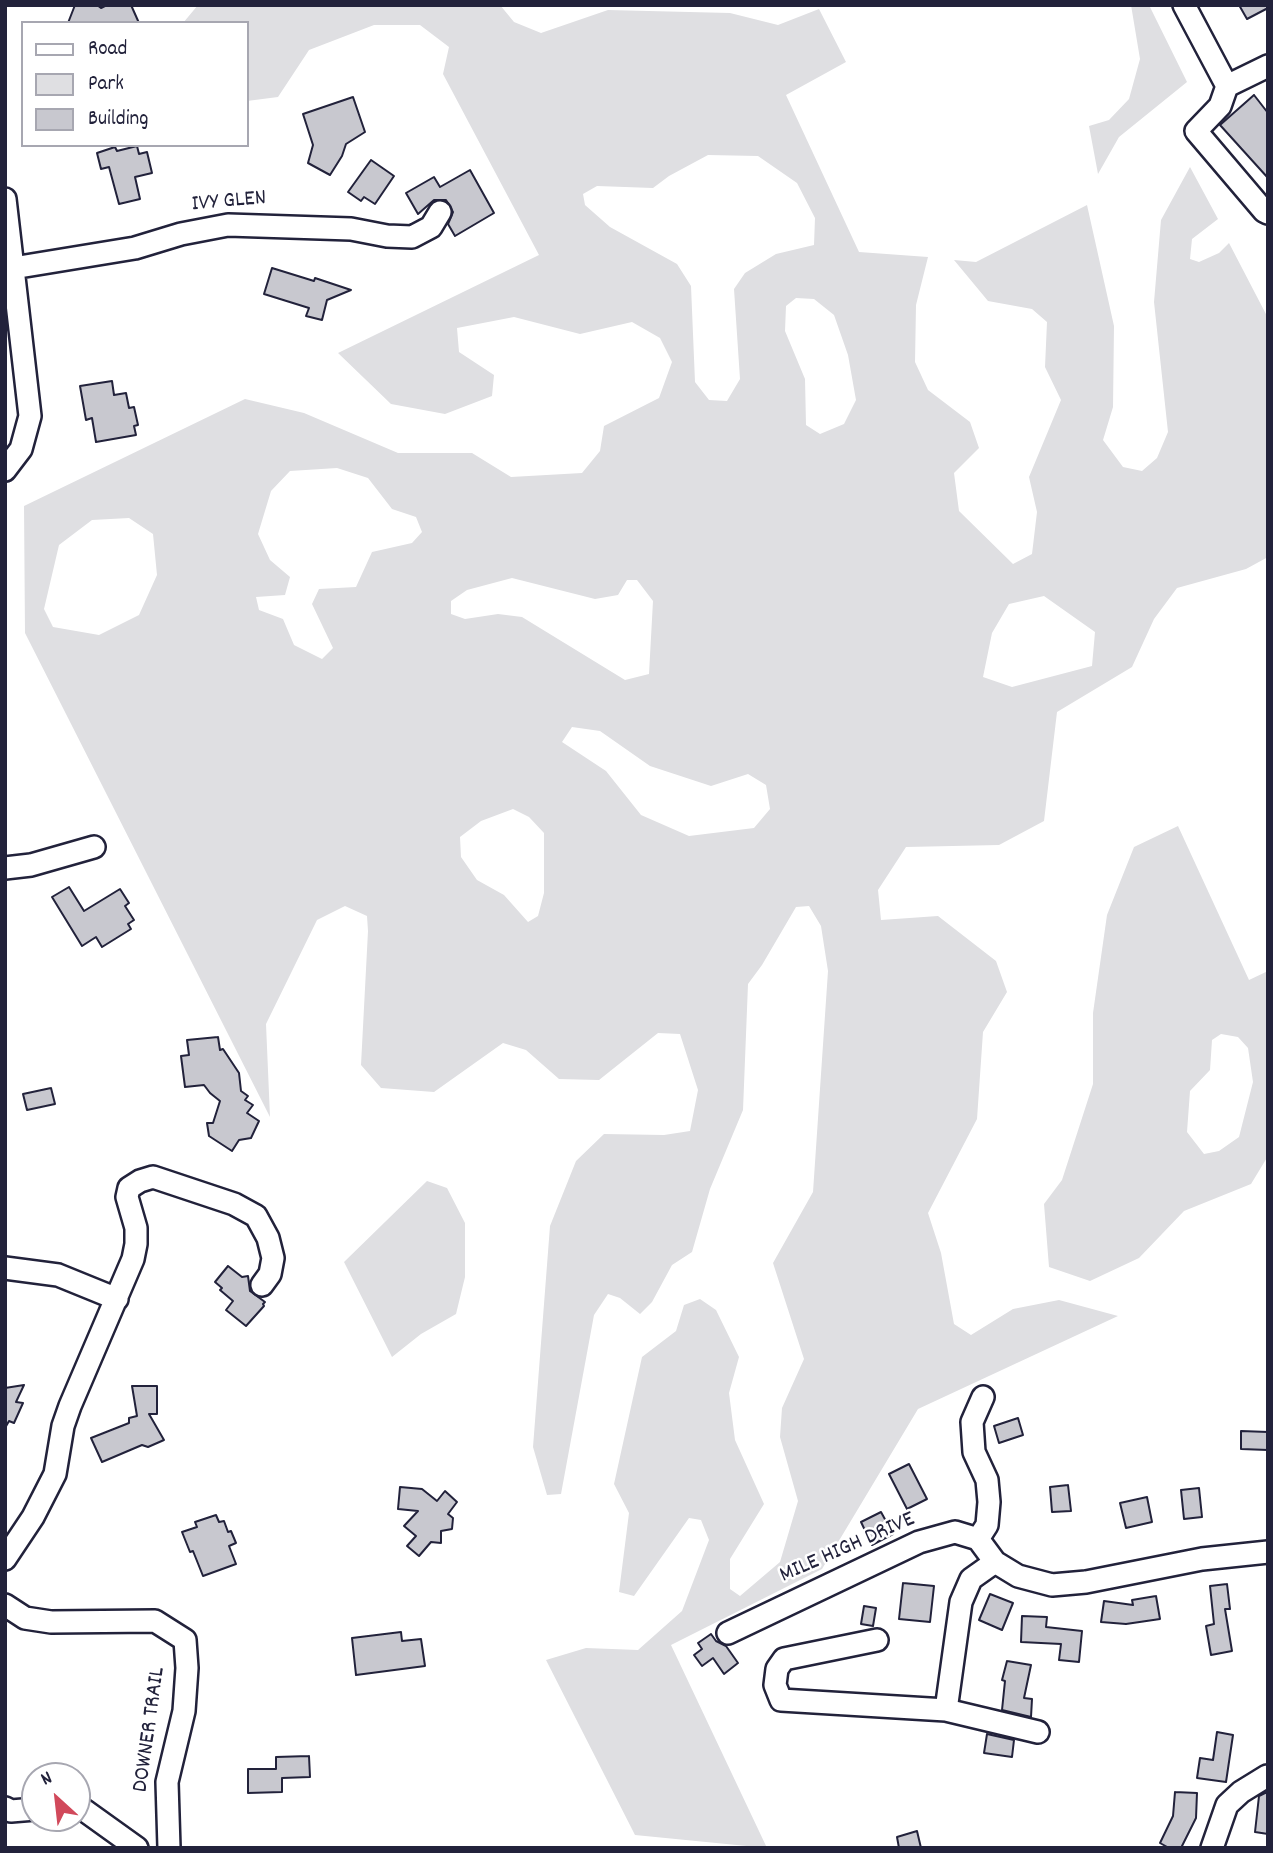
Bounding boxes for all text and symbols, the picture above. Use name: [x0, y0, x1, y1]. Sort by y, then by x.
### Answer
legend: [21, 21, 248, 147]
text: Road: [88, 35, 127, 65]
text: Park: [88, 70, 124, 100]
text: Building: [88, 105, 148, 135]
street label: IVY GLEN: [191, 186, 267, 220]
street label: MILE HIGH DRIVE: [776, 1507, 920, 1591]
street label: DOWNER TRAIL: [129, 1666, 173, 1794]
north arrow: [21, 1762, 91, 1832]
text: N: [37, 1765, 57, 1794]

